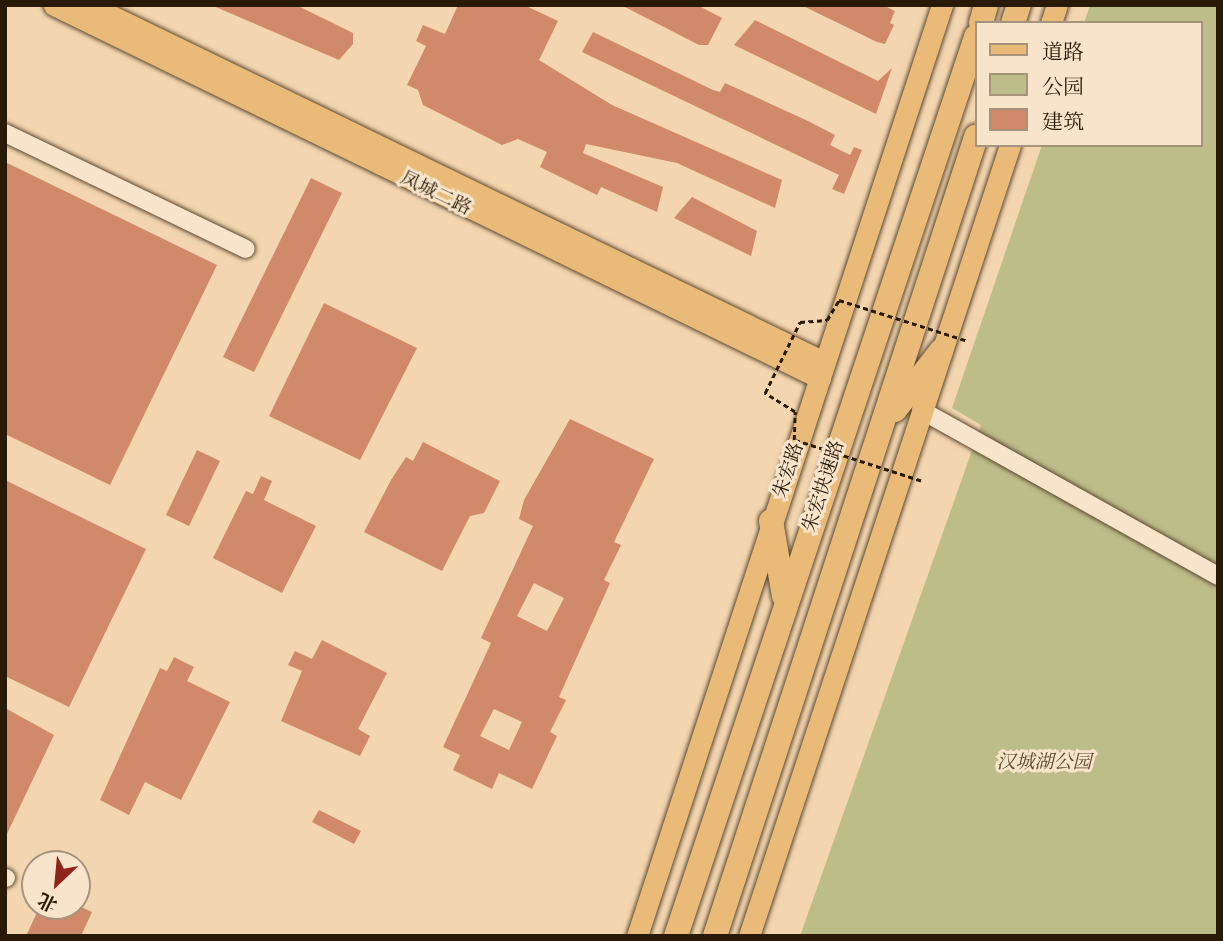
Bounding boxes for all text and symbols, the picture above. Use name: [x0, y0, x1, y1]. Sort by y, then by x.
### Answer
legend: [974, 21, 1202, 147]
text: 道路: [1042, 39, 1084, 64]
text: 公园: [1042, 74, 1084, 99]
text: 建筑: [1042, 109, 1084, 134]
street label: 凤城二路: [397, 166, 475, 220]
street label: 朱宏快速路: [797, 437, 849, 535]
street label: 朱宏路: [768, 439, 808, 501]
park label: 汉城湖公园: [997, 751, 1091, 773]
north arrow: [21, 850, 91, 920]
text: 北: [34, 888, 61, 917]

